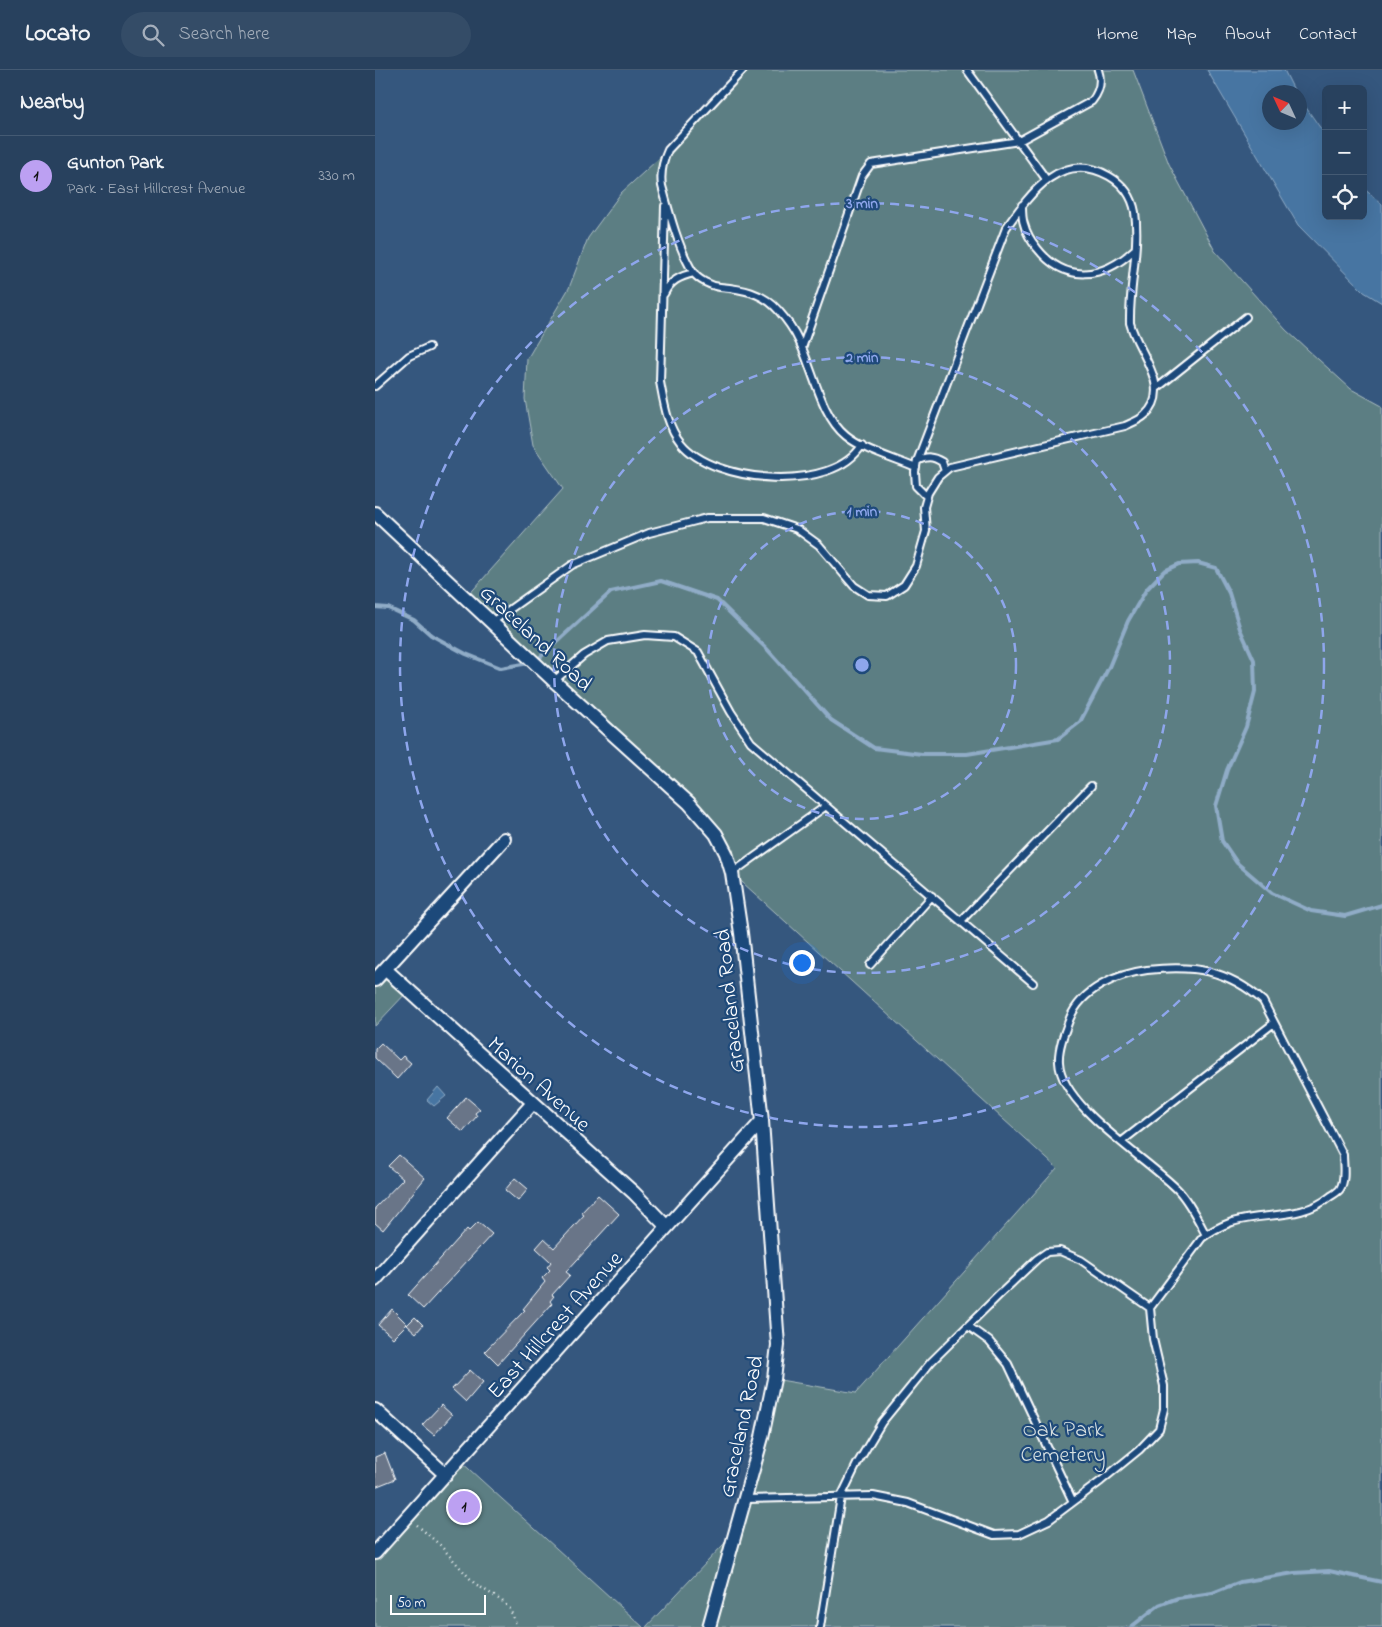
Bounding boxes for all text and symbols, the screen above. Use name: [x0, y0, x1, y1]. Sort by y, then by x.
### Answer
search box: [121, 12, 471, 57]
text: Locato: [25, 17, 91, 52]
icon: search: [139, 21, 167, 49]
text: Search here: [179, 21, 270, 48]
text: Home: [1097, 22, 1138, 48]
text: Map: [1166, 22, 1197, 48]
text: About: [1225, 22, 1271, 48]
text: Contact: [1299, 22, 1357, 48]
north arrow: [1262, 85, 1307, 130]
map controls: [1322, 85, 1367, 220]
button: +: [1322, 85, 1367, 130]
text: Nearby: [20, 88, 84, 118]
button: −: [1322, 130, 1367, 175]
text: Gunton Park: [67, 150, 164, 177]
text: 1: [33, 164, 39, 188]
text: 330 m: [318, 164, 355, 188]
button: locate: [1322, 175, 1367, 220]
text: Park · East Hillcrest Avenue: [67, 177, 245, 201]
text: 3 min: [845, 193, 878, 215]
text: 2 min: [845, 347, 879, 369]
text: 1 min: [847, 501, 878, 523]
street label: Graceland Road: [471, 578, 599, 700]
centre of rings: [853, 656, 871, 674]
street label: Graceland Road: [708, 927, 754, 1074]
your location: [789, 950, 815, 976]
street label: Marion Avenue: [479, 1030, 597, 1141]
street label: East Hillcrest Avenue: [481, 1245, 632, 1407]
street label: Graceland Road: [712, 1353, 774, 1501]
park label: Oak Park Cemetery: [1020, 1415, 1106, 1473]
pin: 1: [448, 1488, 480, 1526]
scale bar: [390, 1592, 486, 1615]
text: 50 m: [397, 1593, 425, 1614]

